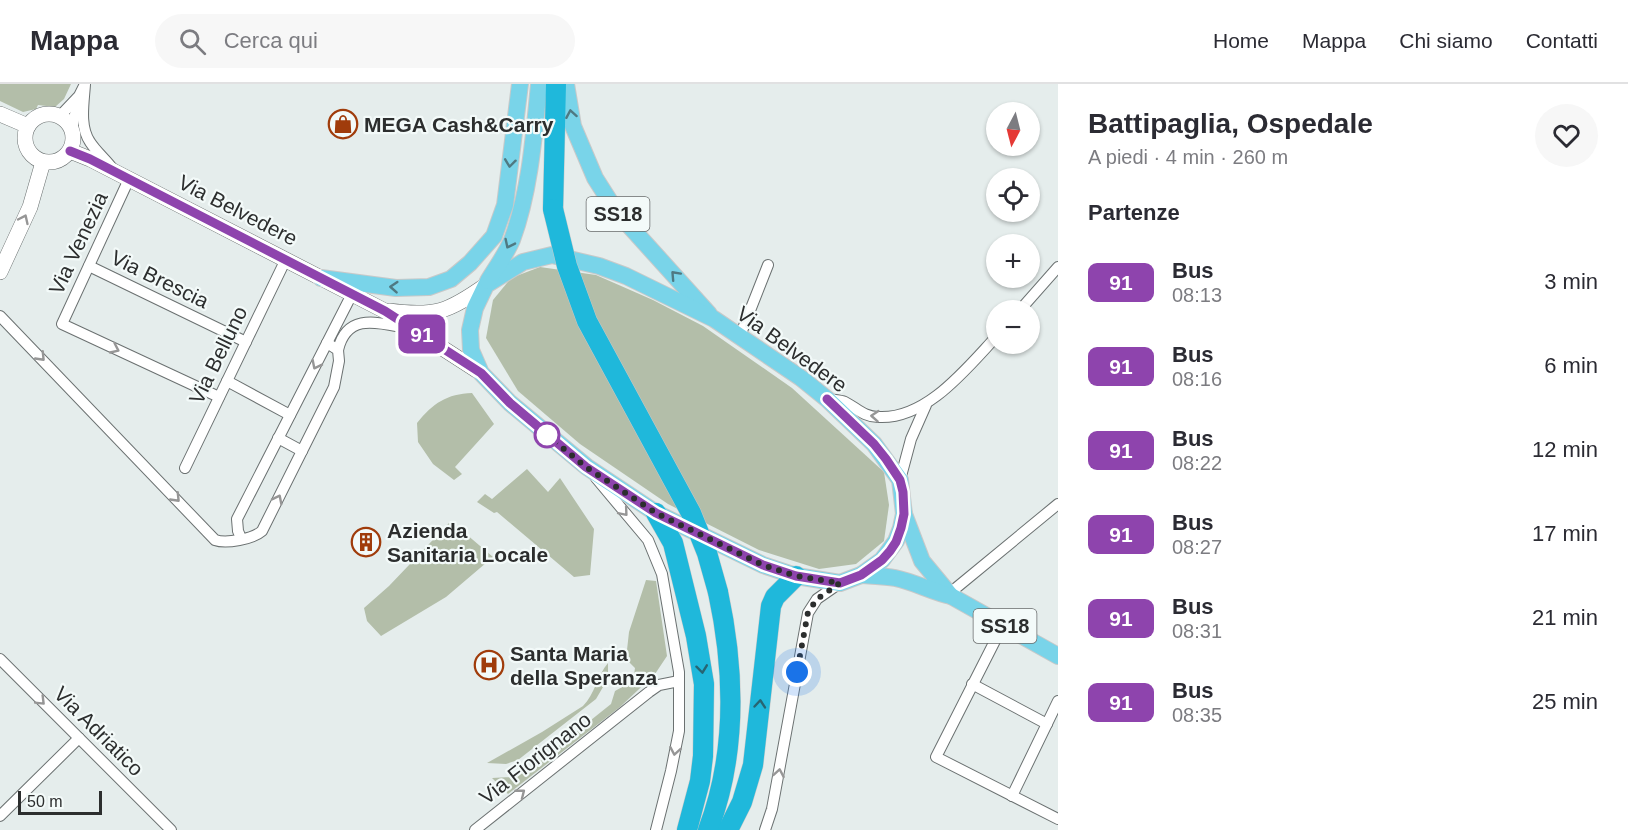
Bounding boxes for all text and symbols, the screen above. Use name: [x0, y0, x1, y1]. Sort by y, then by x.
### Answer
search box: [155, 14, 575, 68]
text: Mappa: [30, 25, 119, 56]
icon: search: [176, 25, 209, 58]
text: Cerca qui: [224, 28, 318, 53]
text: Home: [1213, 29, 1269, 52]
text: Mappa: [1302, 29, 1366, 52]
text: Chi siamo: [1399, 29, 1493, 52]
text: Contatti: [1526, 29, 1598, 52]
north arrow: [986, 102, 1040, 156]
map controls: [986, 102, 1040, 354]
button: heart: [1535, 104, 1598, 167]
shop icon: MEGA Cash&Carry: [327, 108, 359, 140]
text: Battipaglia, Ospedale: [1088, 108, 1373, 139]
one-way arrow: [565, 109, 578, 119]
place label: MEGA Cash&Carry: [364, 113, 554, 136]
text: A piedi · 4 min · 260 m: [1088, 146, 1288, 168]
one-way arrow: [505, 158, 517, 167]
button: locate: [986, 168, 1040, 222]
street label: Via Belvedere: [175, 170, 301, 250]
street label: Via Venezia: [44, 188, 112, 298]
road number: SS18: [586, 197, 650, 231]
text: Partenze: [1088, 200, 1180, 225]
one-way arrow: [17, 214, 29, 225]
button: +: [986, 234, 1040, 288]
one-way arrow: [505, 237, 517, 248]
street label: Via Brescia: [107, 245, 213, 313]
text: Bus: [1172, 258, 1214, 283]
text: 3 min: [1544, 269, 1598, 294]
one-way arrow: [671, 271, 682, 282]
text: 91: [1109, 271, 1133, 294]
one-way arrow: [389, 281, 398, 294]
text: 08:13: [1172, 284, 1222, 306]
button: −: [986, 300, 1040, 354]
street label: Via Belvedere: [733, 301, 851, 397]
street label: Via Belluno: [184, 302, 252, 408]
line badge: 91: [395, 314, 449, 354]
text: 91: [410, 323, 434, 346]
one-way arrow: [109, 341, 120, 353]
text: Bus: [1172, 342, 1214, 367]
one-way arrow: [34, 351, 45, 361]
text: 6 min: [1544, 353, 1598, 378]
text: 91: [1109, 355, 1133, 378]
one-way arrow: [312, 359, 323, 369]
text: 08:16: [1172, 368, 1222, 390]
one-way arrow: [871, 409, 880, 422]
unlabelled marker: [534, 422, 560, 448]
text: Bus: [1172, 426, 1214, 451]
text: 12 min: [1532, 437, 1598, 462]
text: 91: [1109, 439, 1133, 462]
text: 08:22: [1172, 452, 1222, 474]
one-way arrow: [168, 491, 179, 502]
one-way arrow: [271, 494, 282, 505]
one-way arrow: [617, 505, 628, 516]
text: Bus: [1172, 510, 1214, 535]
place label: Azienda Sanitaria Locale: [387, 519, 548, 566]
text: 17 min: [1532, 521, 1598, 546]
text: 91: [1109, 523, 1133, 546]
building icon: Azienda Sanitaria Locale: [350, 526, 382, 558]
text: 08:27: [1172, 536, 1222, 558]
text: Bus: [1172, 594, 1214, 619]
text: 21 min: [1532, 605, 1598, 630]
text: 91: [1109, 607, 1133, 630]
road number: SS18: [974, 609, 1036, 643]
text: 08:31: [1172, 620, 1222, 642]
place label: Santa Maria della Speranza: [510, 642, 657, 689]
hospital icon: Santa Maria della Speranza: [473, 649, 505, 681]
your location: [782, 657, 812, 687]
one-way arrow: [695, 664, 708, 674]
text: Bus: [1172, 678, 1214, 703]
street label: Via Adriatico: [50, 682, 148, 780]
text: 25 min: [1532, 689, 1598, 714]
text: 91: [1109, 691, 1133, 714]
one-way arrow: [34, 693, 45, 704]
one-way arrow: [753, 699, 766, 709]
text: 08:35: [1172, 704, 1222, 726]
street label: Via Fiorignano: [475, 707, 595, 809]
one-way arrow: [669, 746, 682, 756]
one-way arrow: [772, 769, 785, 779]
scale bar: [18, 788, 102, 816]
one-way arrow: [514, 790, 525, 801]
text: 50 m: [27, 793, 63, 810]

